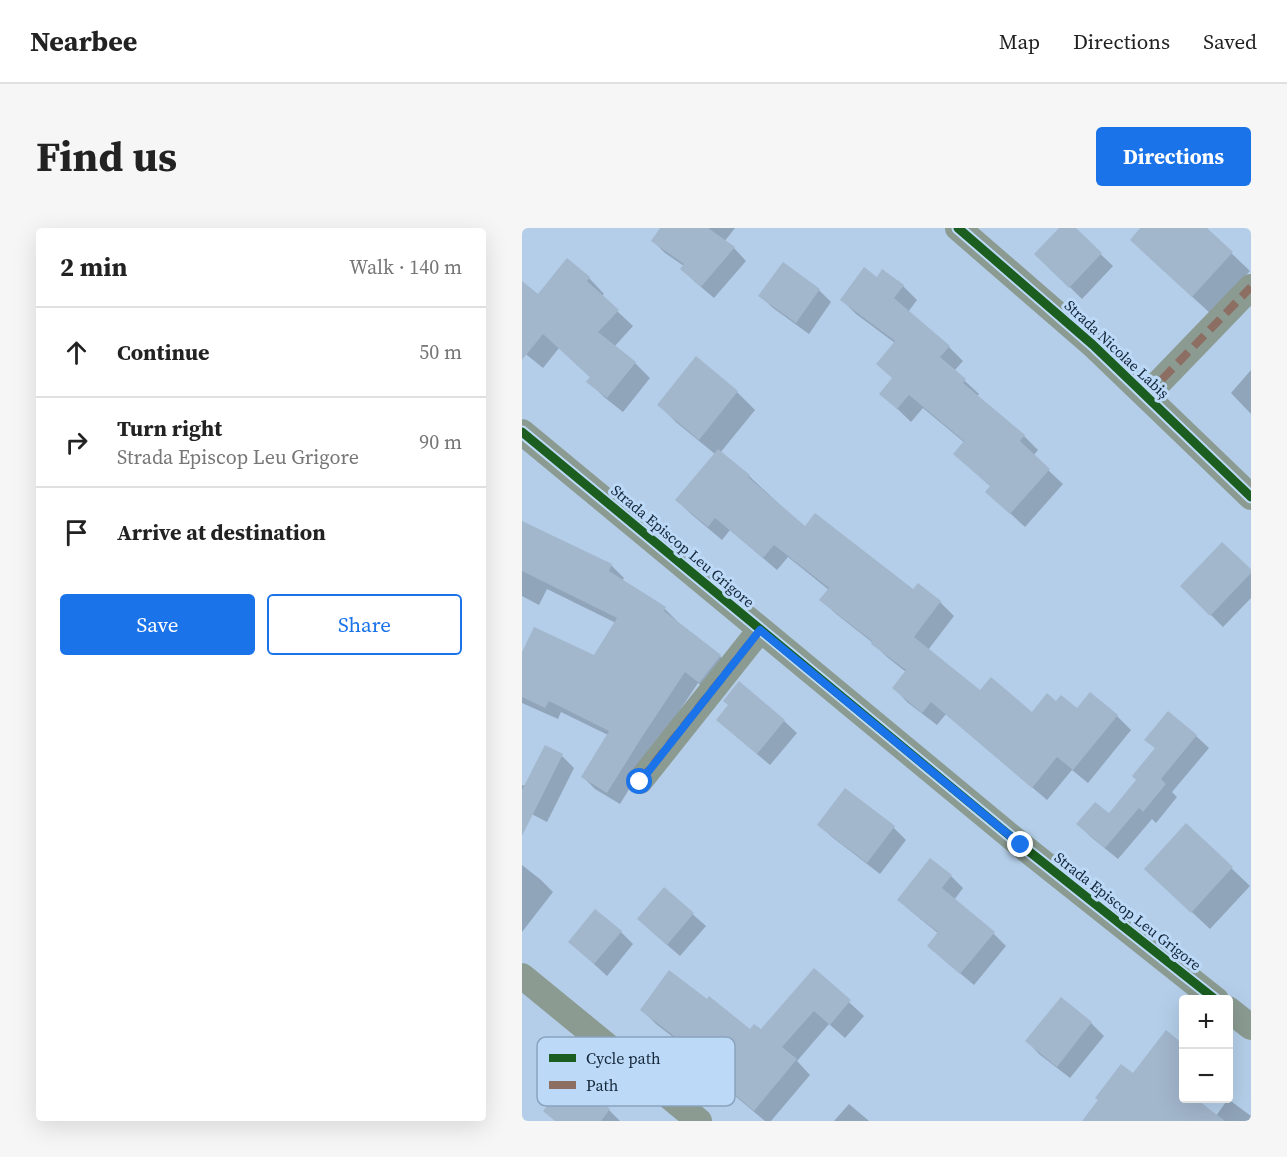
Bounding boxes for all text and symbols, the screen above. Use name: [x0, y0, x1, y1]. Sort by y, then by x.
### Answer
text: Nearbee: [30, 22, 137, 60]
text: Map: [999, 27, 1040, 56]
text: Directions: [1073, 27, 1170, 56]
text: Saved: [1203, 27, 1257, 56]
text: Find us: [36, 127, 177, 185]
button: Directions: [1096, 127, 1251, 186]
text: 2 min: [60, 249, 127, 285]
text: Walk · 140 m: [349, 253, 462, 281]
street label: Strada Nicolae Labiș: [1060, 295, 1174, 403]
icon: ahead: [60, 336, 93, 369]
text: Continue: [117, 337, 210, 367]
text: 50 m: [419, 338, 462, 366]
text: Turn right: [117, 413, 222, 443]
icon: right: [60, 426, 93, 459]
text: 90 m: [419, 428, 462, 456]
text: Strada Episcop Leu Grigore: [117, 443, 359, 471]
street label: Strada Episcop Leu Grigore: [607, 480, 759, 613]
icon: arrive: [60, 516, 93, 549]
text: Arrive at destination: [117, 517, 326, 547]
button: Save: [60, 594, 255, 655]
button: Share: [267, 594, 462, 655]
route start: [626, 768, 652, 794]
route end: [1007, 831, 1033, 857]
street label: Strada Episcop Leu Grigore: [1050, 847, 1206, 975]
map controls: [1179, 995, 1233, 1103]
button: +: [1179, 995, 1233, 1049]
legend: [537, 1037, 735, 1106]
text: Cycle path: [586, 1047, 661, 1069]
button: −: [1179, 1049, 1233, 1103]
text: Path: [586, 1074, 619, 1096]

